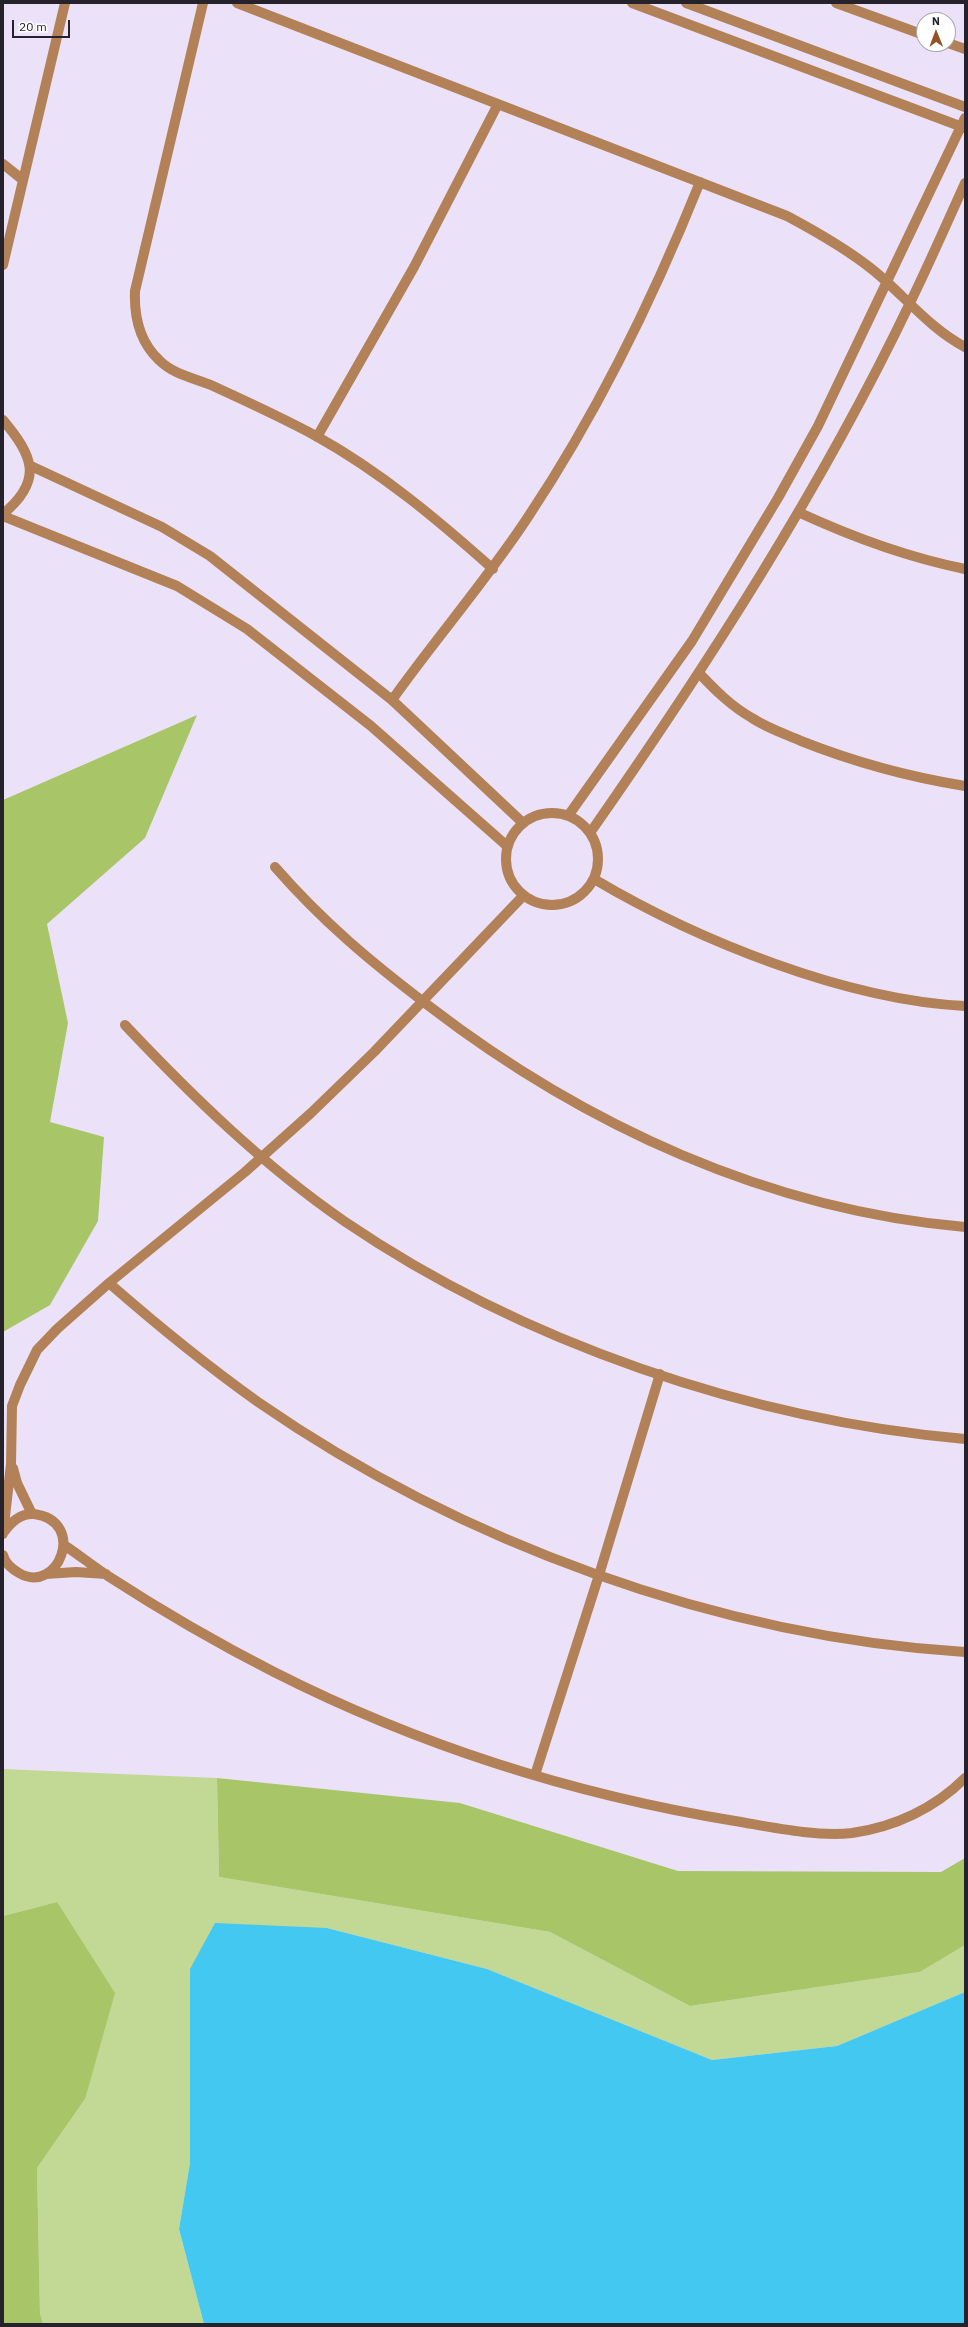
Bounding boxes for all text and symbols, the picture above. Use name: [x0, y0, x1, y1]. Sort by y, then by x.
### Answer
scale bar: [14, 12, 72, 38]
north arrow: [916, 12, 956, 52]
text: N: [932, 14, 940, 28]
text: 20 m: [19, 19, 47, 34]

